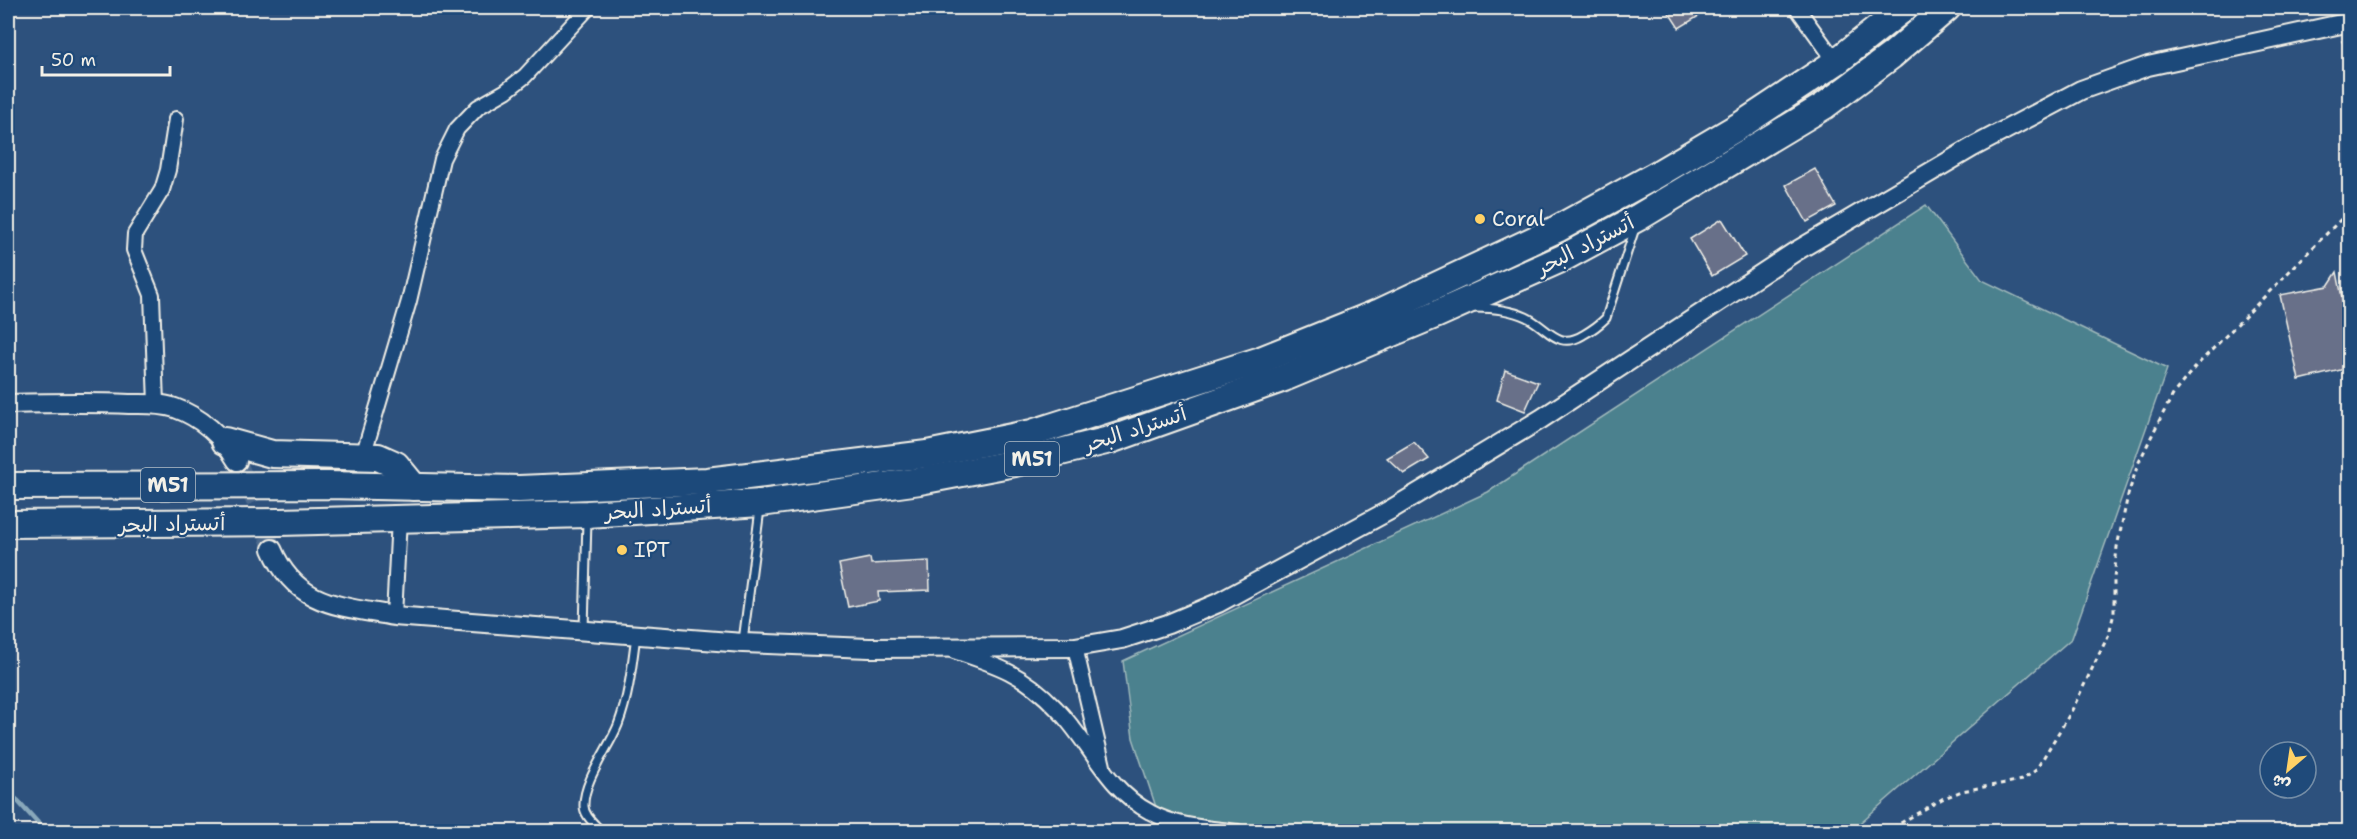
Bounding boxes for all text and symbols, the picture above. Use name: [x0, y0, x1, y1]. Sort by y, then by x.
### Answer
scale bar: [42, 39, 170, 77]
text: 50 m: [51, 48, 96, 72]
place label: Coral: [1492, 205, 1545, 233]
street label: أتستراد البحر: [1529, 208, 1639, 283]
marker: Coral: [1473, 212, 1487, 226]
street label: أتستراد البحر: [1078, 399, 1190, 459]
road number: M51: [1005, 442, 1059, 476]
road number: M51: [141, 468, 195, 502]
street label: أتستراد البحر: [602, 491, 712, 527]
street label: أتستراد البحر: [116, 509, 226, 539]
place label: IPT: [634, 536, 670, 564]
marker: IPT: [615, 543, 629, 557]
north arrow: [2258, 740, 2318, 800]
text: ش: [2268, 769, 2294, 796]

